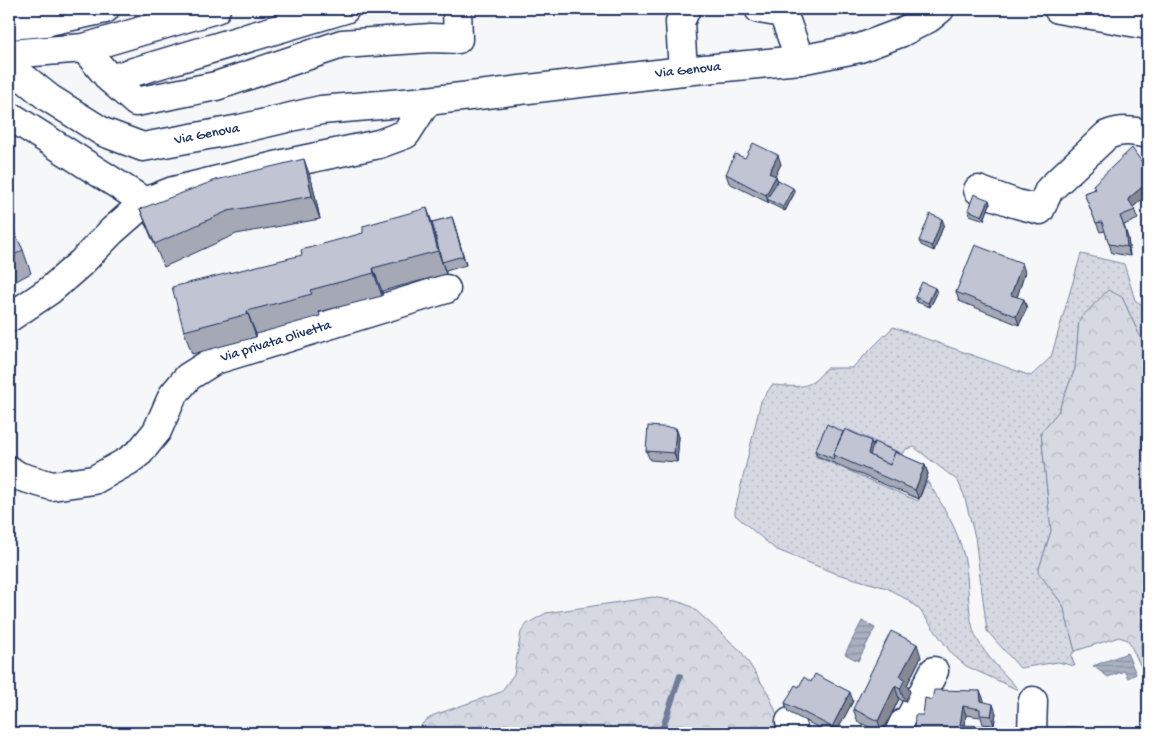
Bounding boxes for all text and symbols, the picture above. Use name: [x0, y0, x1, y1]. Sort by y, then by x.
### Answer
street label: Via Genova: [653, 59, 723, 83]
street label: Via Genova: [172, 120, 242, 150]
street label: Via privata Olivetta: [218, 317, 334, 367]

